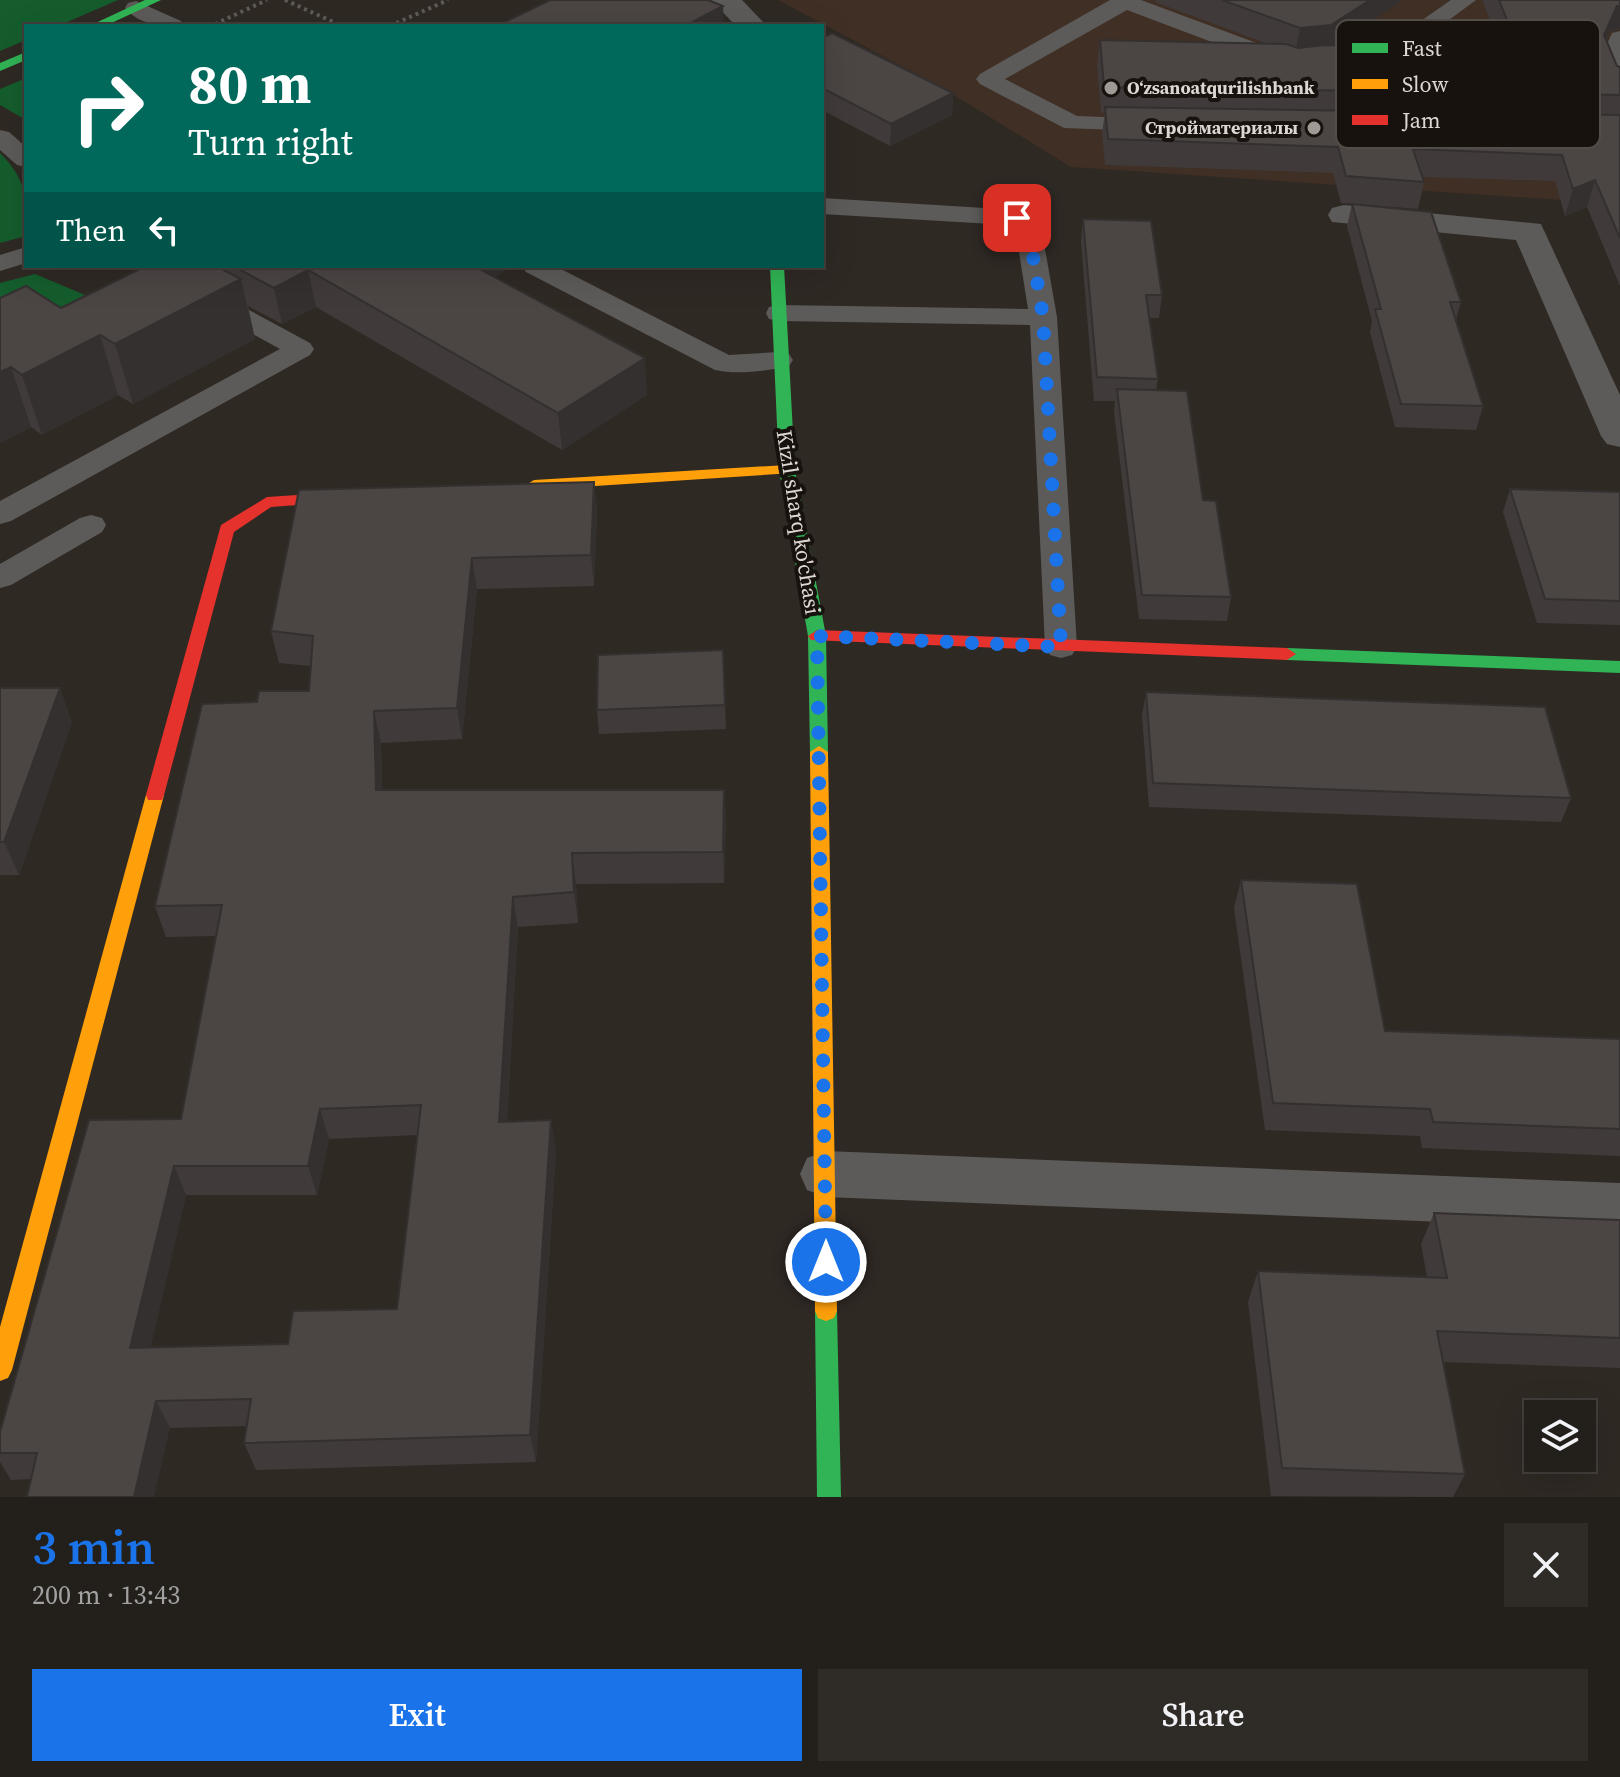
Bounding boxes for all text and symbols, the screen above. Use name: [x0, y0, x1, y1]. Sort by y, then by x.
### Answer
legend: [1336, 20, 1600, 148]
text: Fast: [1402, 33, 1443, 63]
text: 80 m: [188, 45, 311, 122]
icon: right: [56, 56, 160, 160]
text: Slow: [1402, 69, 1449, 99]
place label: Oʻzsanoatqurilishbank: [1127, 75, 1315, 100]
marker: Oʻzsanoatqurilishbank: [1102, 79, 1120, 97]
text: Jam: [1401, 105, 1441, 135]
place label: Стройматериалы: [1145, 115, 1298, 140]
text: Turn right: [188, 118, 353, 167]
marker: Стройматериалы: [1305, 119, 1323, 137]
pin: [983, 184, 1051, 252]
icon: arrive: [995, 196, 1039, 240]
icon: left: [142, 208, 186, 252]
text: Then: [56, 210, 126, 251]
street label: Kizil sharq ko'chasi: [770, 428, 828, 616]
position arrow: [784, 1220, 868, 1304]
map controls: [1524, 1400, 1596, 1472]
button: layers: [1524, 1400, 1596, 1472]
text: 3 min: [32, 1514, 155, 1580]
button: close: [1504, 1523, 1588, 1607]
text: 200 m · 13:43: [32, 1577, 180, 1613]
button: Exit: [32, 1669, 802, 1761]
button: Share: [818, 1669, 1588, 1761]

